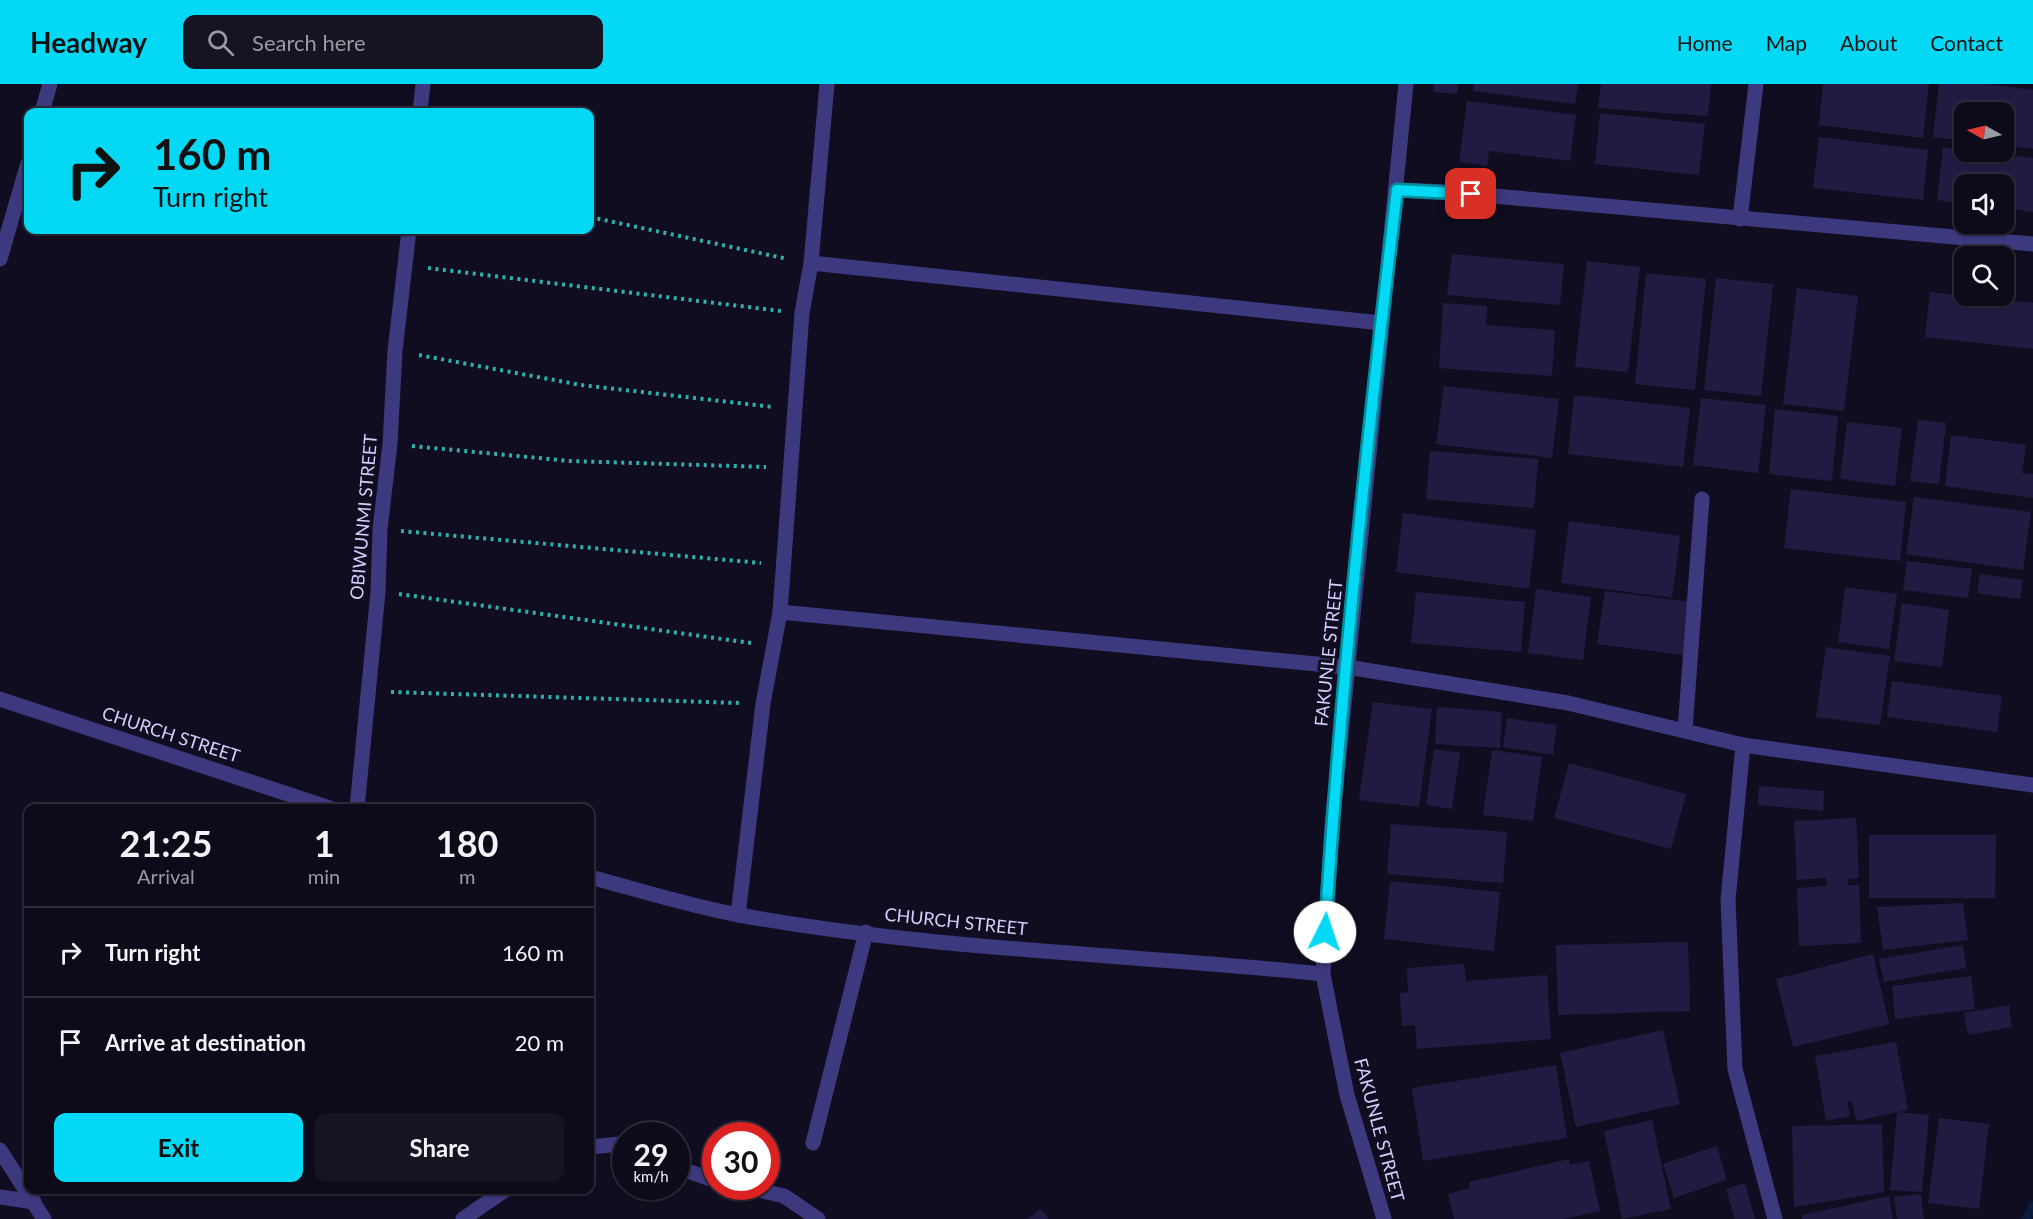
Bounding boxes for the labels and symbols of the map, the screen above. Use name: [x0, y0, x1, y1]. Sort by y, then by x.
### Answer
north arrow: [1954, 102, 2014, 162]
pin: [1445, 168, 1496, 219]
street label: OBIWUNMI STREET: [345, 433, 381, 601]
street label: FAKUNLE STREET: [1309, 578, 1347, 727]
street label: CHURCH STREET: [100, 701, 243, 767]
position arrow: [1293, 900, 1357, 964]
street label: CHURCH STREET: [884, 903, 1029, 939]
street label: FAKUNLE STREET: [1350, 1056, 1410, 1204]
speed limit sign: 30: [702, 1122, 780, 1200]

